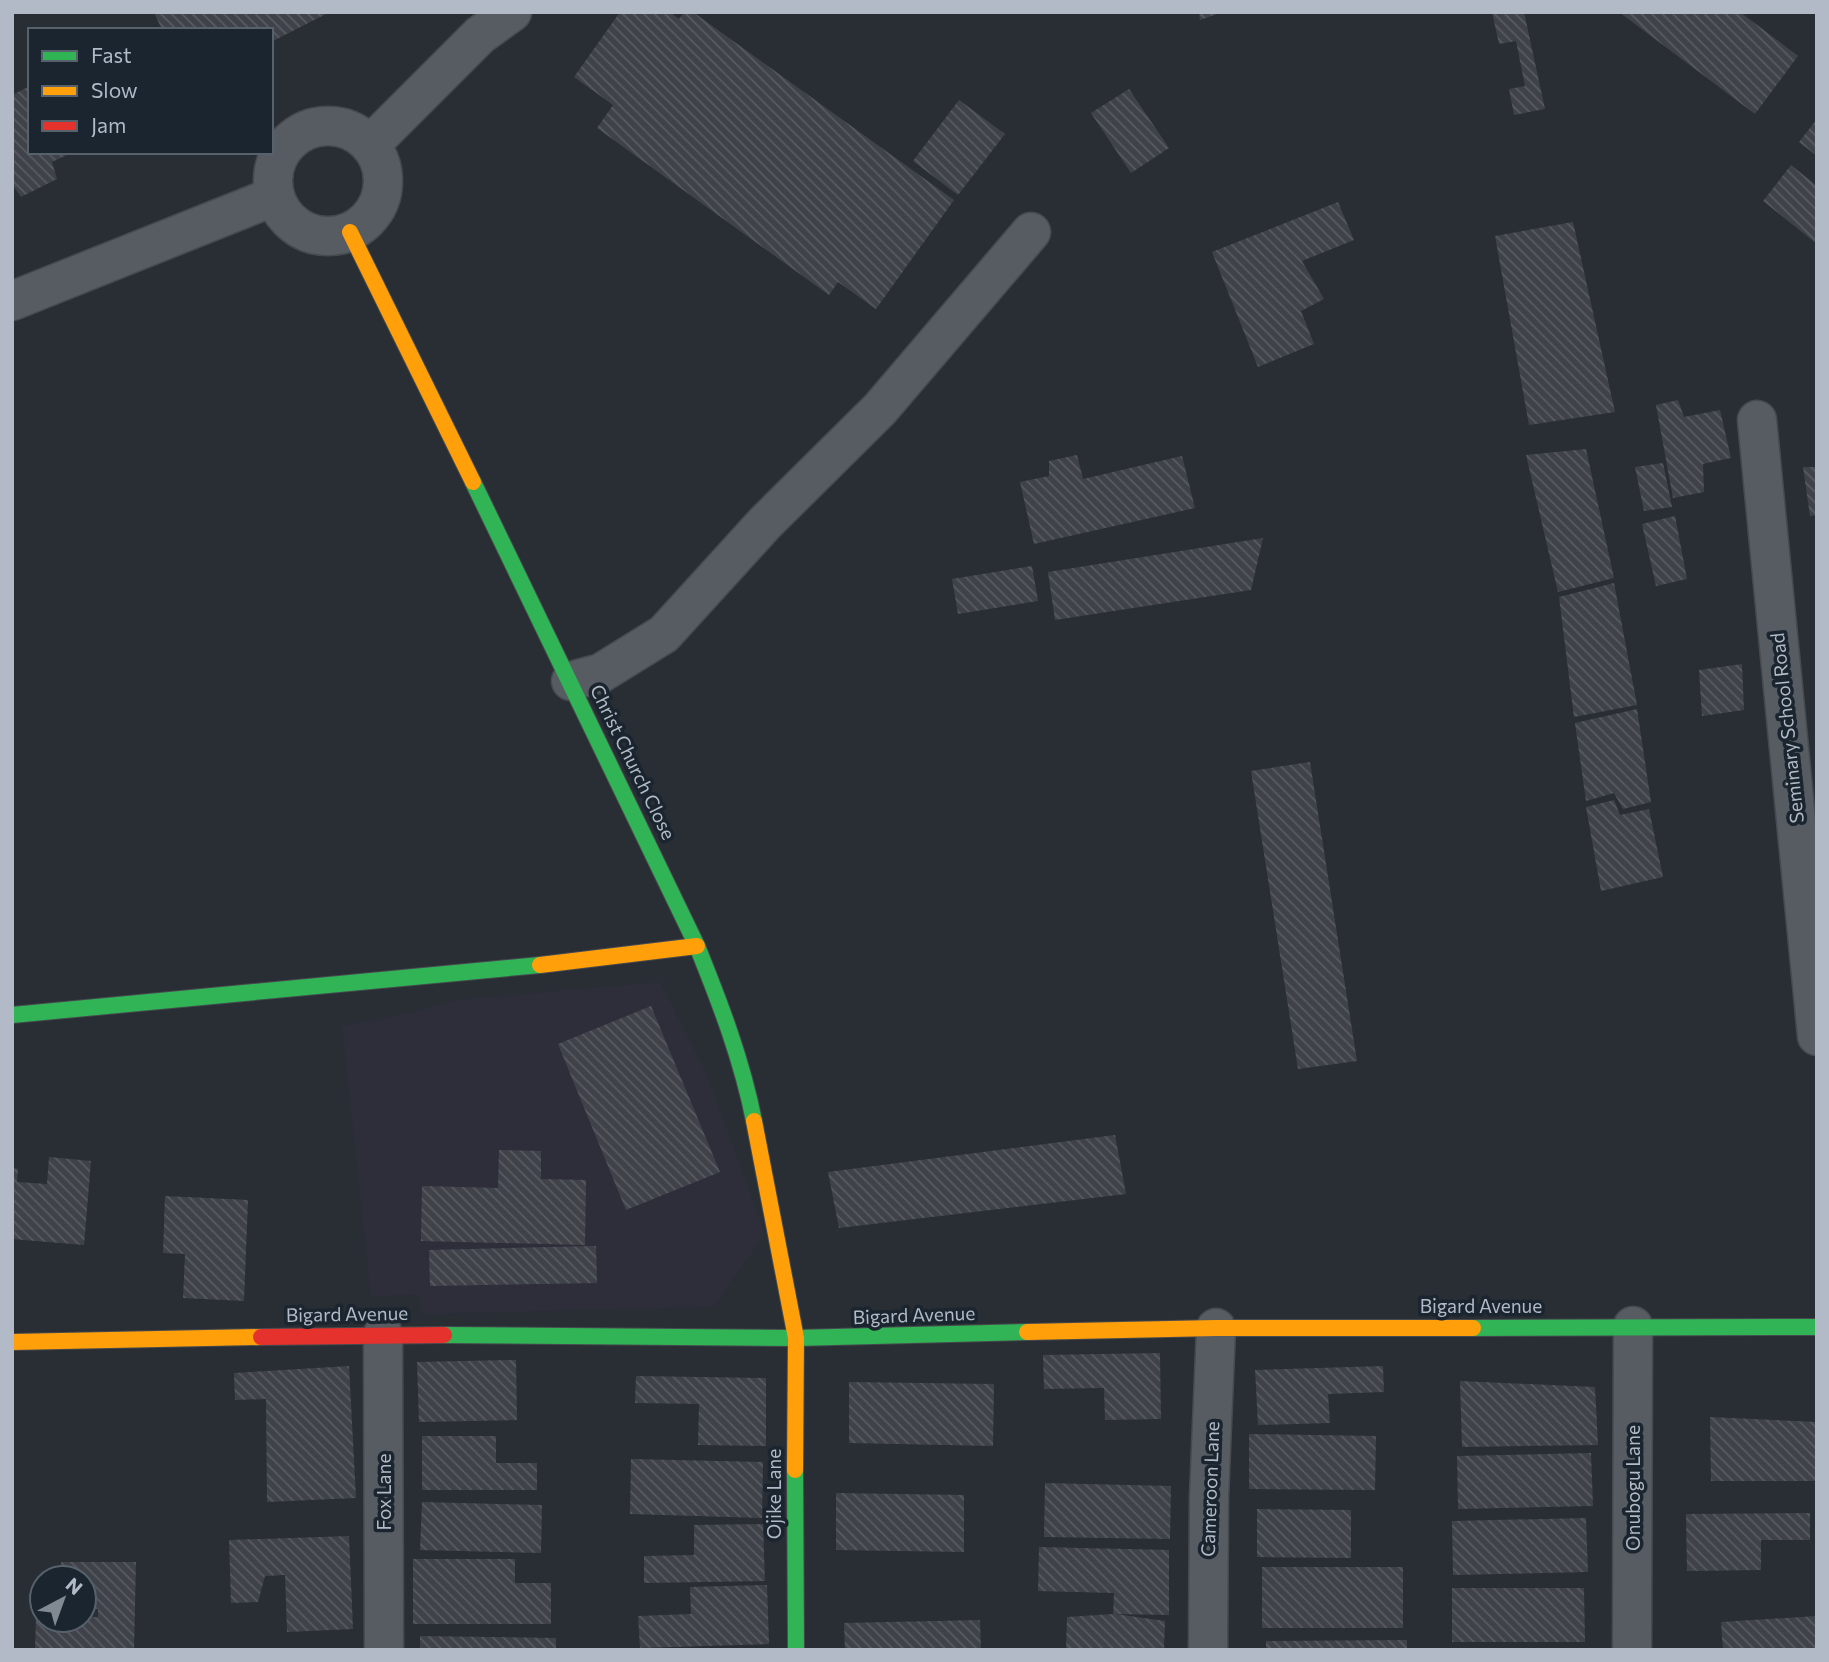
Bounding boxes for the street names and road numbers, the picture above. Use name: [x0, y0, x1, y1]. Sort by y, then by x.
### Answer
street label: Seminary School Road: [1765, 632, 1808, 824]
street label: Christ Church Close: [586, 680, 681, 843]
street label: Bigard Avenue: [1420, 1294, 1542, 1317]
street label: Bigard Avenue: [286, 1301, 408, 1326]
street label: Bigard Avenue: [852, 1301, 976, 1328]
street label: Cameroon Lane: [1196, 1421, 1223, 1557]
street label: Onubogu Lane: [1621, 1425, 1644, 1551]
street label: Ojike Lane: [762, 1449, 785, 1539]
street label: Fox Lane: [372, 1454, 395, 1530]

